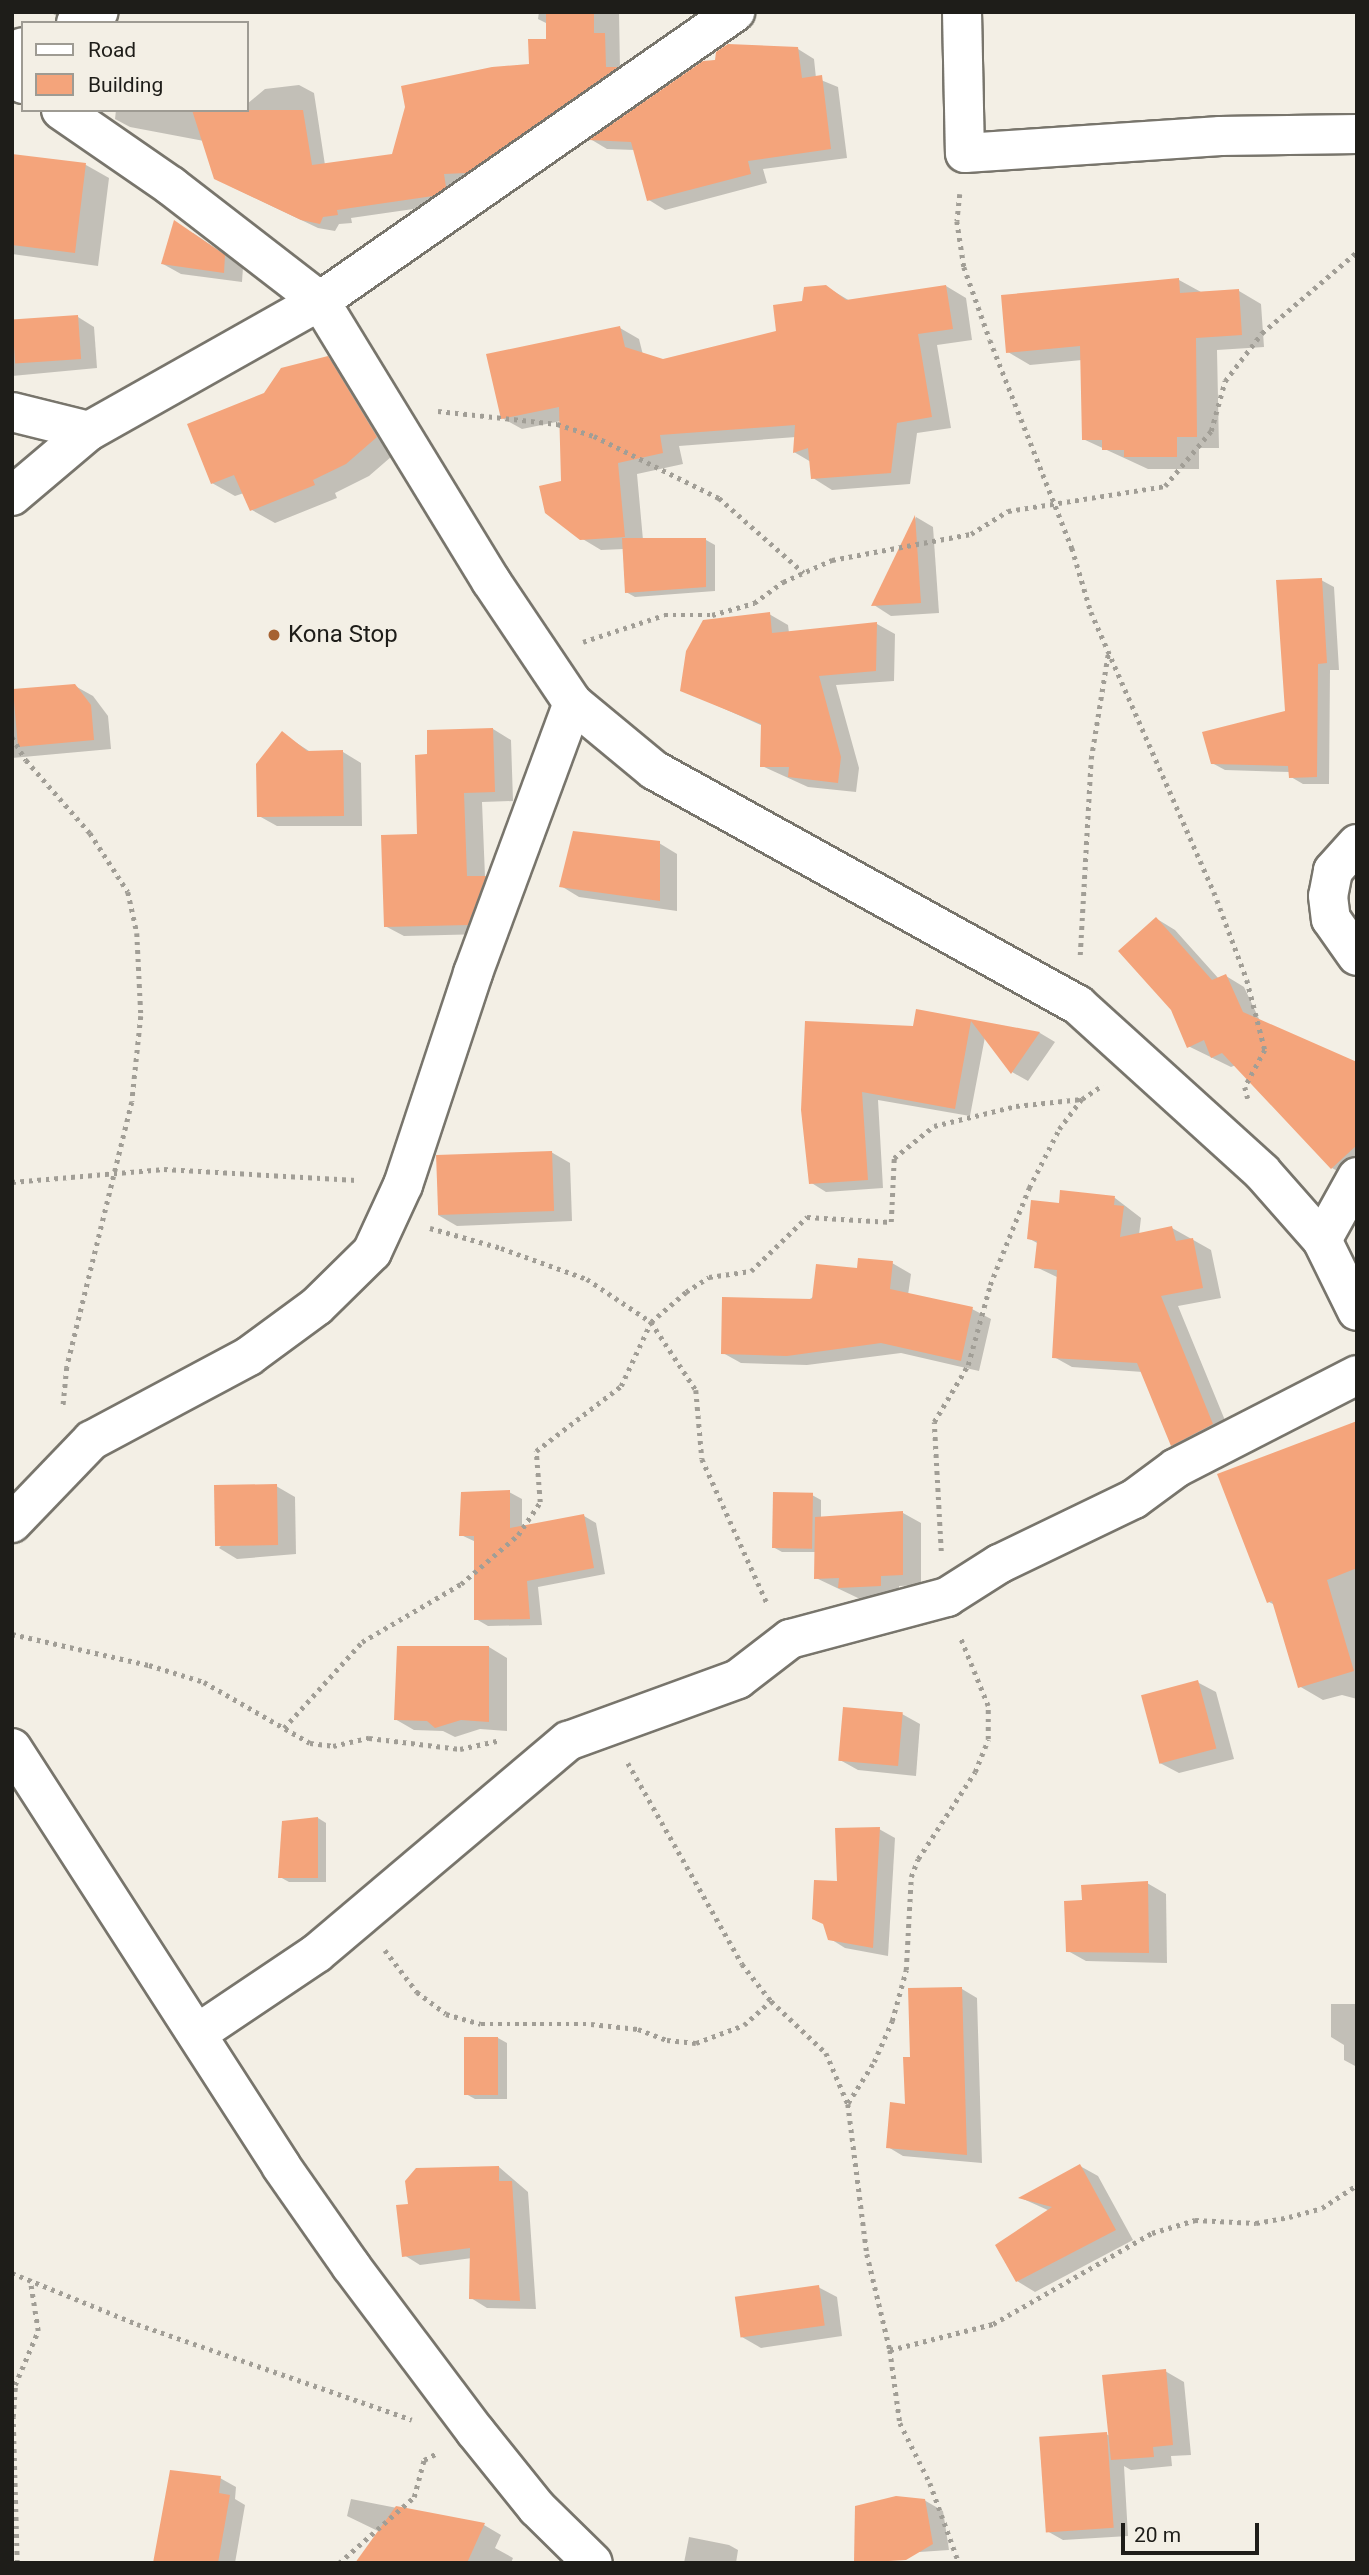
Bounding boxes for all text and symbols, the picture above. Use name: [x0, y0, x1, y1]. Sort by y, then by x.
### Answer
legend: [21, 21, 248, 112]
text: Road: [88, 38, 136, 62]
text: Building: [88, 73, 163, 97]
place label: Kona Stop: [288, 621, 398, 649]
marker: Kona Stop: [266, 627, 282, 643]
scale bar: [1124, 2508, 1262, 2552]
text: 20 m: [1134, 2523, 1181, 2547]

